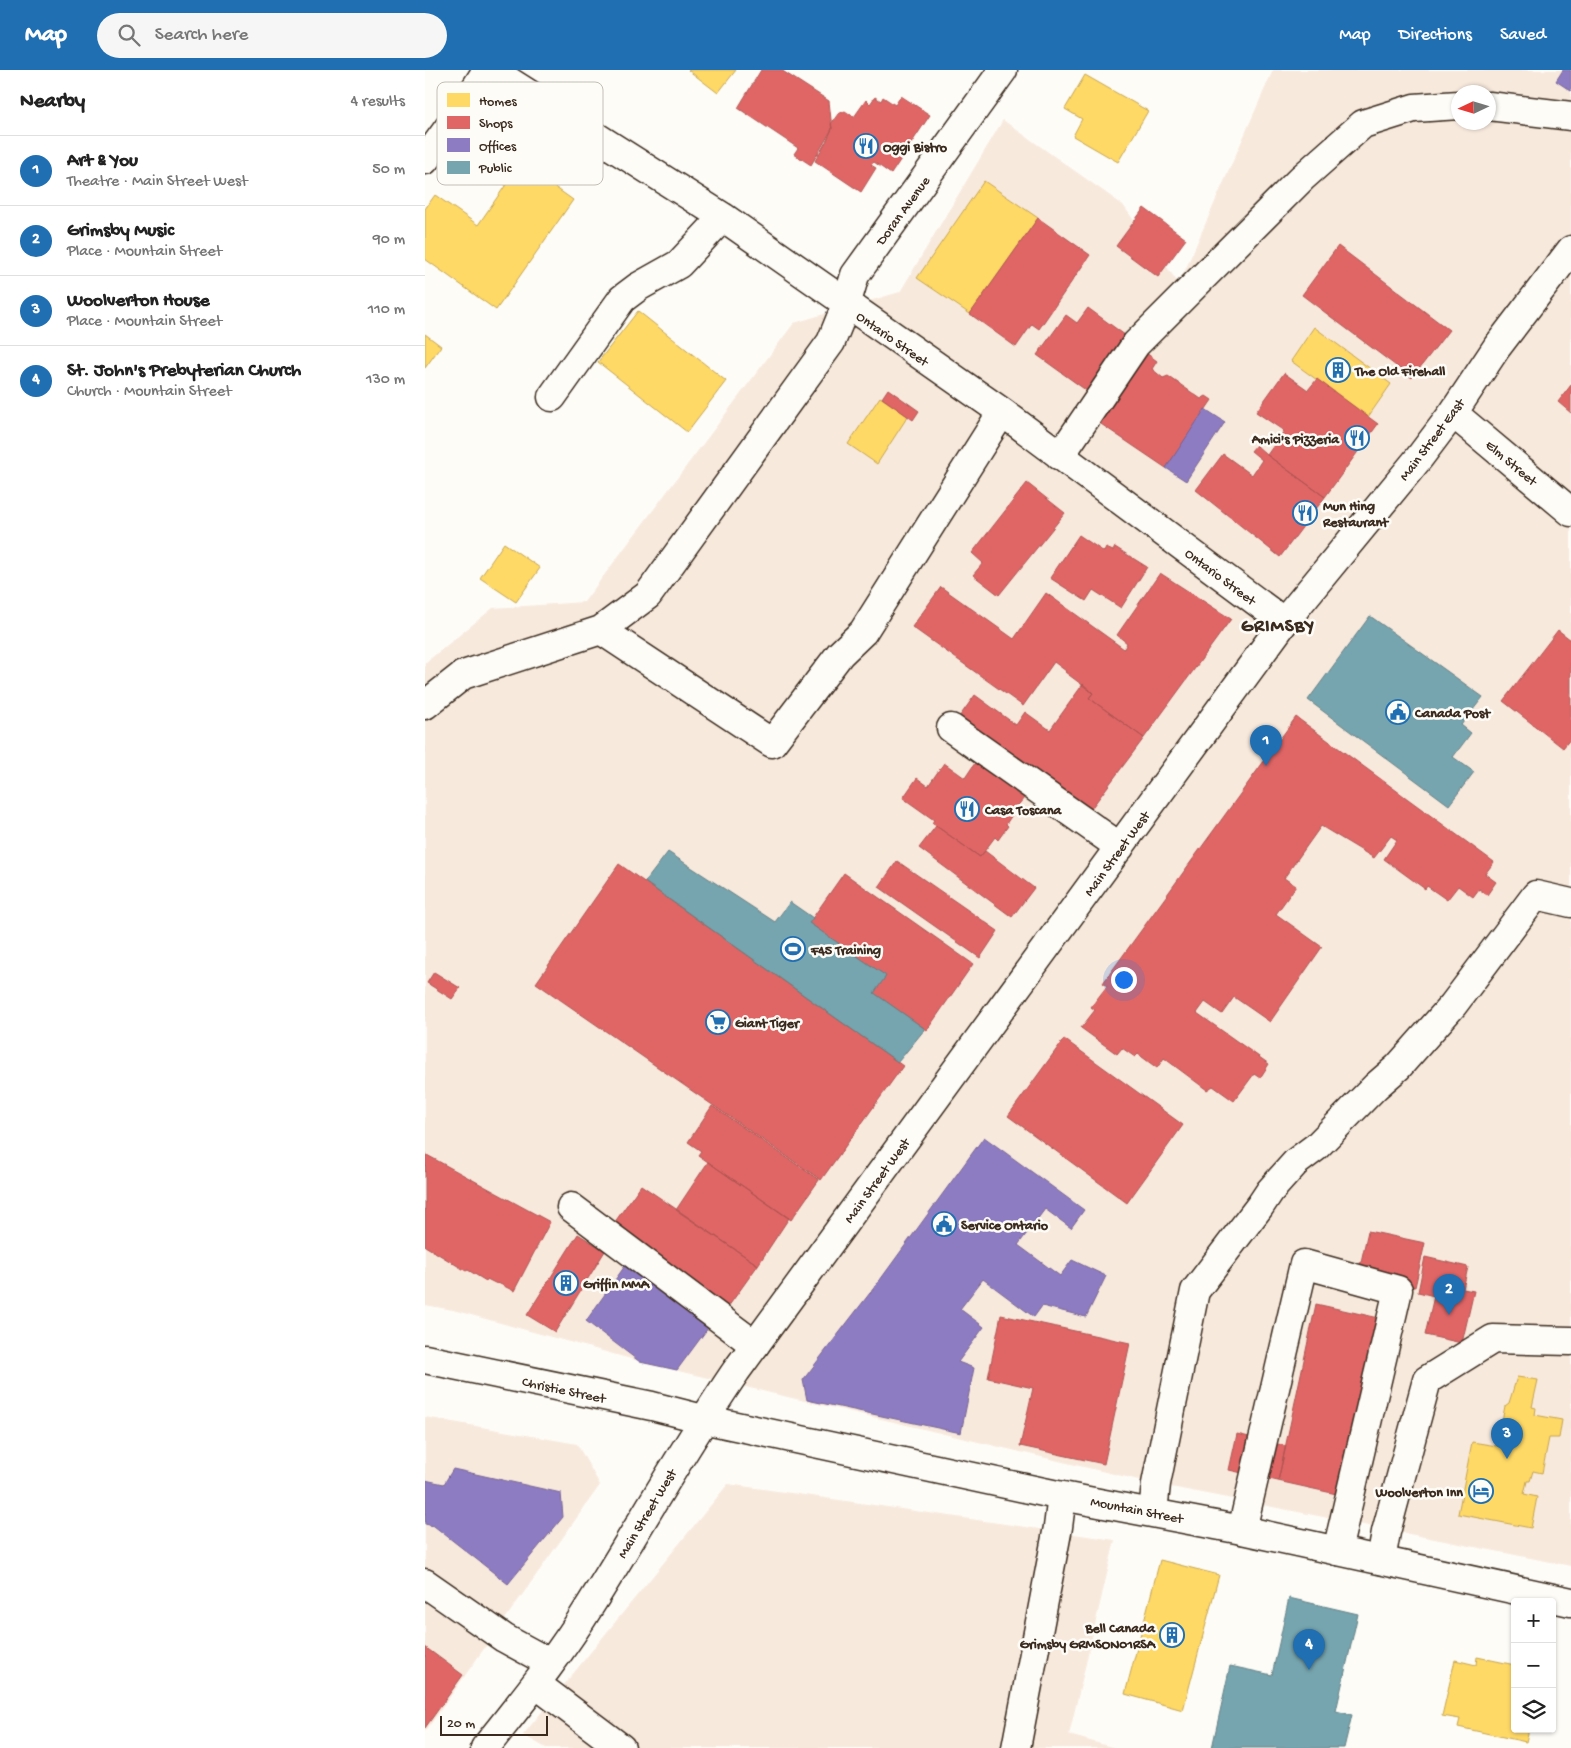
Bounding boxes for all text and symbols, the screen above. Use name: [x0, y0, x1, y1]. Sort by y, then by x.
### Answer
search box: [97, 13, 447, 58]
text: Map: [25, 21, 67, 50]
icon: search: [115, 21, 143, 49]
text: Search here: [155, 24, 248, 47]
text: Map: [1339, 25, 1371, 46]
text: Directions: [1399, 25, 1472, 46]
text: Saved: [1500, 25, 1546, 46]
legend: [437, 82, 603, 185]
north arrow: [1451, 85, 1496, 130]
text: Nearby: [20, 90, 85, 115]
text: 4 results: [350, 93, 405, 112]
text: Homes: [479, 94, 517, 111]
text: Shops: [479, 116, 513, 133]
restaurant icon: Oggi Bistro: [853, 133, 879, 159]
text: Offices: [479, 139, 517, 156]
place label: Oggi Bistro: [883, 140, 948, 157]
text: Art & You: [67, 150, 138, 173]
text: 1: [33, 161, 39, 180]
text: 50 m: [372, 161, 405, 180]
text: Public: [478, 161, 513, 178]
text: Theatre · Main Street West: [67, 173, 248, 192]
street label: Doran Avenue: [873, 173, 935, 250]
text: Grimsby Music: [67, 220, 174, 243]
text: 2: [32, 231, 40, 250]
text: 90 m: [373, 231, 405, 250]
text: Place · Mountain Street: [67, 243, 222, 262]
text: Woolverton House: [67, 290, 210, 313]
text: 3: [32, 301, 40, 320]
text: 110 m: [368, 301, 405, 320]
street label: Ontario Street: [852, 309, 932, 372]
text: Place · Mountain Street: [67, 313, 222, 332]
building icon: The Old Firehall: [1325, 357, 1351, 383]
text: St. John's Prebyterian Church: [67, 360, 301, 383]
place label: The Old Firehall: [1354, 364, 1445, 381]
text: 4: [32, 371, 40, 390]
text: 130 m: [366, 371, 405, 390]
text: Church · Mountain Street: [67, 383, 232, 402]
street label: Main Street East: [1397, 395, 1470, 485]
restaurant icon: Amici's Pizzeria: [1344, 425, 1370, 451]
place label: Amici's Pizzeria: [1251, 432, 1340, 449]
street label: Elm Street: [1481, 437, 1541, 491]
place label: Mun Hing Restaurant: [1322, 499, 1389, 532]
restaurant icon: Mun Hing Restaurant: [1292, 500, 1318, 526]
street label: Ontario Street: [1181, 546, 1259, 611]
district label: GRIMSBY: [1241, 616, 1315, 639]
public building icon: Canada Post: [1385, 699, 1411, 725]
place label: Canada Post: [1414, 706, 1491, 723]
pin: 1: [1250, 725, 1282, 766]
restaurant icon: Casa Toscana: [954, 796, 980, 822]
place label: Casa Toscana: [984, 803, 1063, 820]
street label: Main Street West: [1081, 808, 1155, 900]
sports icon: F45 Training: [780, 936, 806, 962]
place label: F45 Training: [810, 943, 881, 960]
your location: [1111, 967, 1137, 993]
supermarket icon: Giant Tiger: [705, 1009, 731, 1035]
place label: Giant Tiger: [735, 1016, 801, 1033]
street label: Main Street West: [841, 1135, 915, 1227]
public building icon: Service Ontario: [931, 1211, 957, 1237]
place label: Service Ontario: [961, 1218, 1049, 1235]
building icon: Griffin MMA: [553, 1270, 579, 1296]
pin: 2: [1433, 1274, 1465, 1315]
place label: Griffin MMA: [583, 1277, 651, 1294]
street label: Christie Street: [520, 1374, 608, 1409]
pin: 3: [1491, 1418, 1523, 1459]
street label: Main Street West: [615, 1465, 682, 1562]
hotel icon: Woolverton Inn: [1468, 1478, 1494, 1504]
place label: Woolverton Inn: [1375, 1485, 1463, 1502]
street label: Mountain Street: [1089, 1494, 1186, 1529]
map controls: [1511, 1598, 1556, 1733]
button: +: [1511, 1598, 1556, 1643]
place label: Bell Canada Grimsby GRMSON01RSA: [1020, 1621, 1157, 1654]
building icon: Bell Canada Grimsby GRMSON01RSA: [1159, 1622, 1185, 1648]
pin: 4: [1293, 1629, 1325, 1670]
button: −: [1511, 1643, 1556, 1688]
button: layers: [1511, 1688, 1556, 1733]
scale bar: [440, 1713, 547, 1736]
text: 20 m: [447, 1716, 475, 1733]

